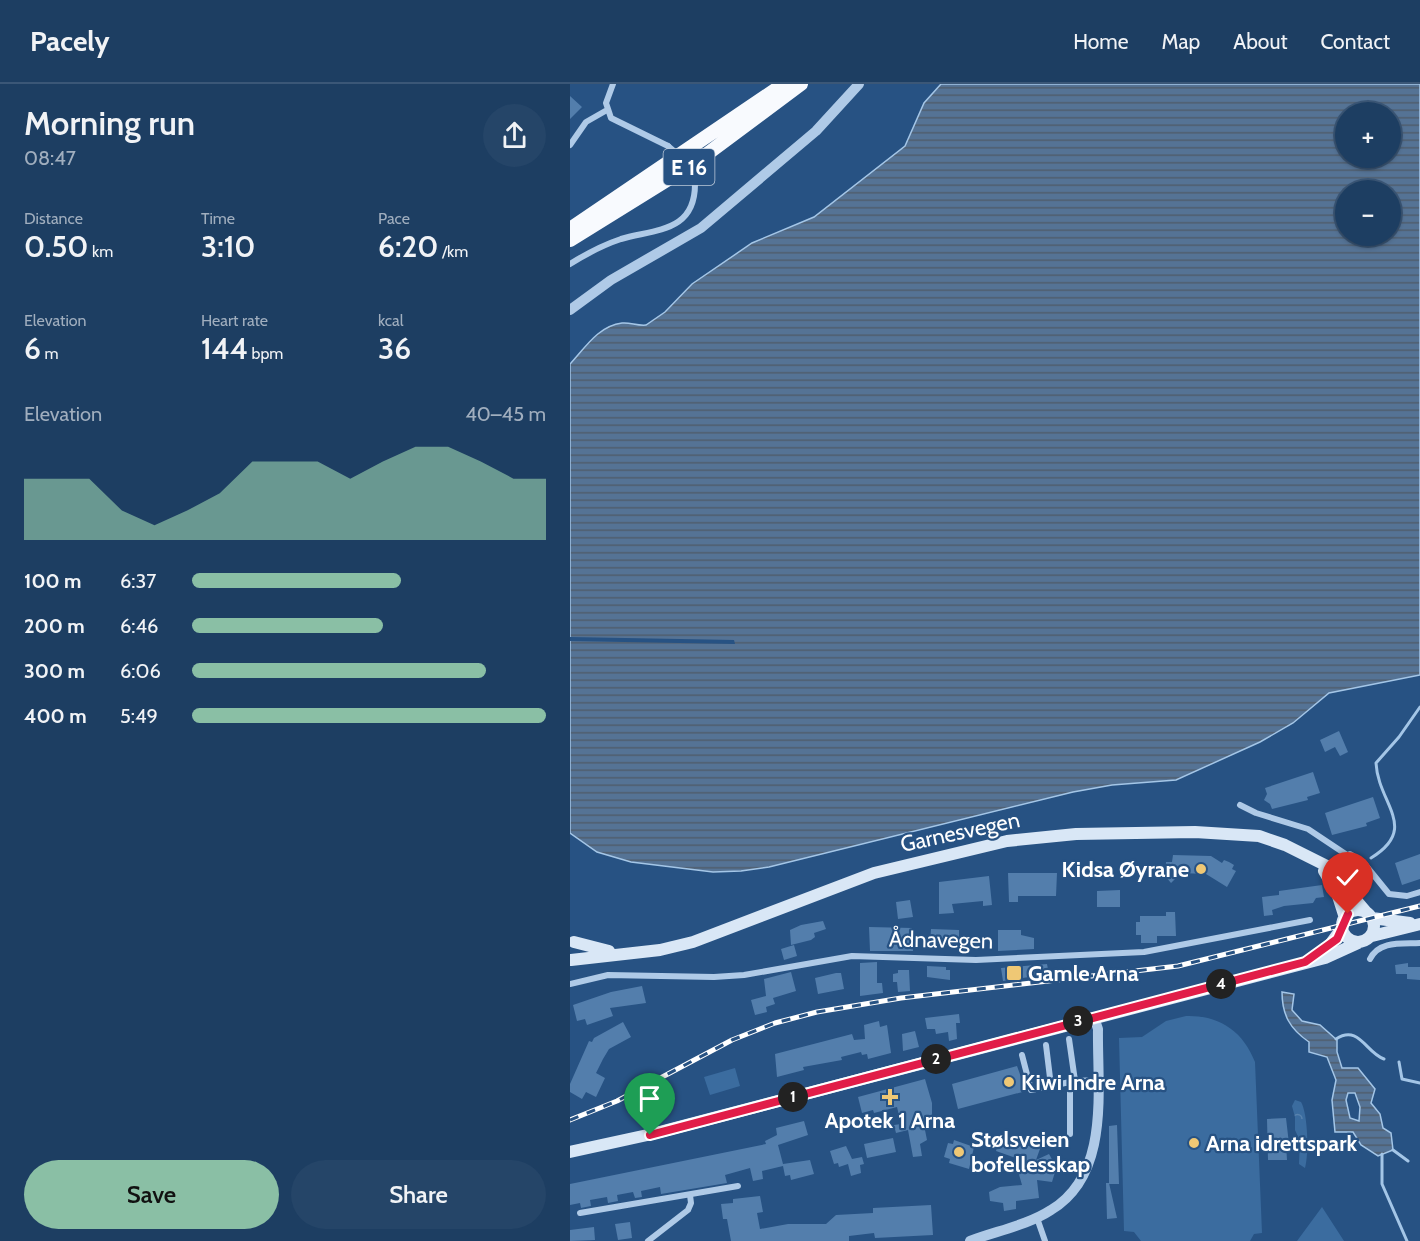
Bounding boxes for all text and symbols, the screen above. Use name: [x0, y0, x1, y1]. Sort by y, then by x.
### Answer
text: Pacely: [30, 24, 110, 58]
text: Home: [1073, 29, 1129, 54]
text: Map: [1162, 29, 1200, 54]
text: About: [1233, 29, 1287, 54]
text: Contact: [1320, 29, 1390, 54]
map controls: [1335, 102, 1401, 246]
button: +: [1335, 102, 1401, 168]
text: Morning run: [24, 103, 195, 143]
button: share: [483, 104, 546, 167]
text: 08:47: [24, 146, 76, 170]
road number: E 16: [664, 149, 714, 185]
button: −: [1335, 180, 1401, 246]
text: Distance: [24, 209, 83, 228]
text: Time: [201, 209, 235, 228]
text: Pace: [378, 209, 410, 228]
text: 0.50: [24, 228, 88, 265]
text: 3:10: [201, 228, 255, 265]
text: 6:20: [378, 228, 438, 265]
text: km: [88, 242, 113, 261]
text: /km: [438, 242, 468, 261]
text: Elevation: [24, 311, 87, 330]
text: Heart rate: [201, 311, 268, 330]
text: kcal: [378, 311, 404, 330]
text: 6: [24, 330, 41, 367]
text: 144: [201, 330, 248, 367]
text: 36: [378, 330, 411, 367]
text: m: [41, 344, 59, 363]
text: bpm: [248, 344, 283, 363]
text: Elevation: [24, 402, 102, 426]
text: 40–45 m: [465, 402, 546, 426]
text: 100 m: [24, 569, 82, 593]
text: 6:37: [120, 569, 156, 593]
text: 200 m: [24, 614, 85, 638]
text: 6:46: [120, 614, 158, 638]
text: 300 m: [24, 659, 85, 683]
text: 6:06: [120, 659, 161, 683]
text: 400 m: [24, 704, 87, 728]
text: 5:49: [120, 704, 158, 728]
street label: Garnesvegen: [898, 806, 1022, 858]
pin: [1322, 852, 1373, 914]
place label: Kidsa Øyrane: [1061, 856, 1189, 883]
icon: check: [1331, 861, 1364, 894]
marker: Kidsa Øyrane: [1194, 862, 1208, 876]
street label: Ådnavegen: [889, 926, 993, 954]
place label: Gamle Arna: [1028, 960, 1139, 987]
marker: Gamle Arna: [1005, 964, 1023, 982]
pin: 4: [1206, 969, 1236, 999]
text: 4: [1216, 974, 1226, 993]
pin: 3: [1063, 1006, 1093, 1036]
text: 3: [1074, 1011, 1082, 1030]
pin: 2: [921, 1044, 951, 1074]
text: 2: [932, 1049, 940, 1068]
place label: Kiwi Indre Arna: [1021, 1069, 1165, 1096]
pin: [624, 1073, 675, 1135]
marker: Kiwi Indre Arna: [1002, 1075, 1016, 1089]
icon: arrive: [633, 1082, 666, 1115]
pin: 1: [778, 1082, 808, 1112]
text: 1: [790, 1087, 796, 1106]
marker: Apotek 1 Arna: [883, 1090, 897, 1104]
place label: Apotek 1 Arna: [825, 1107, 955, 1134]
place label: Stølsveien bofellesskap: [971, 1126, 1090, 1178]
place label: Arna idrettspark: [1206, 1130, 1358, 1157]
marker: Arna idrettspark: [1187, 1136, 1201, 1150]
marker: Stølsveien bofellesskap: [952, 1145, 966, 1159]
button: Save: [24, 1160, 279, 1229]
button: Share: [291, 1160, 546, 1229]

